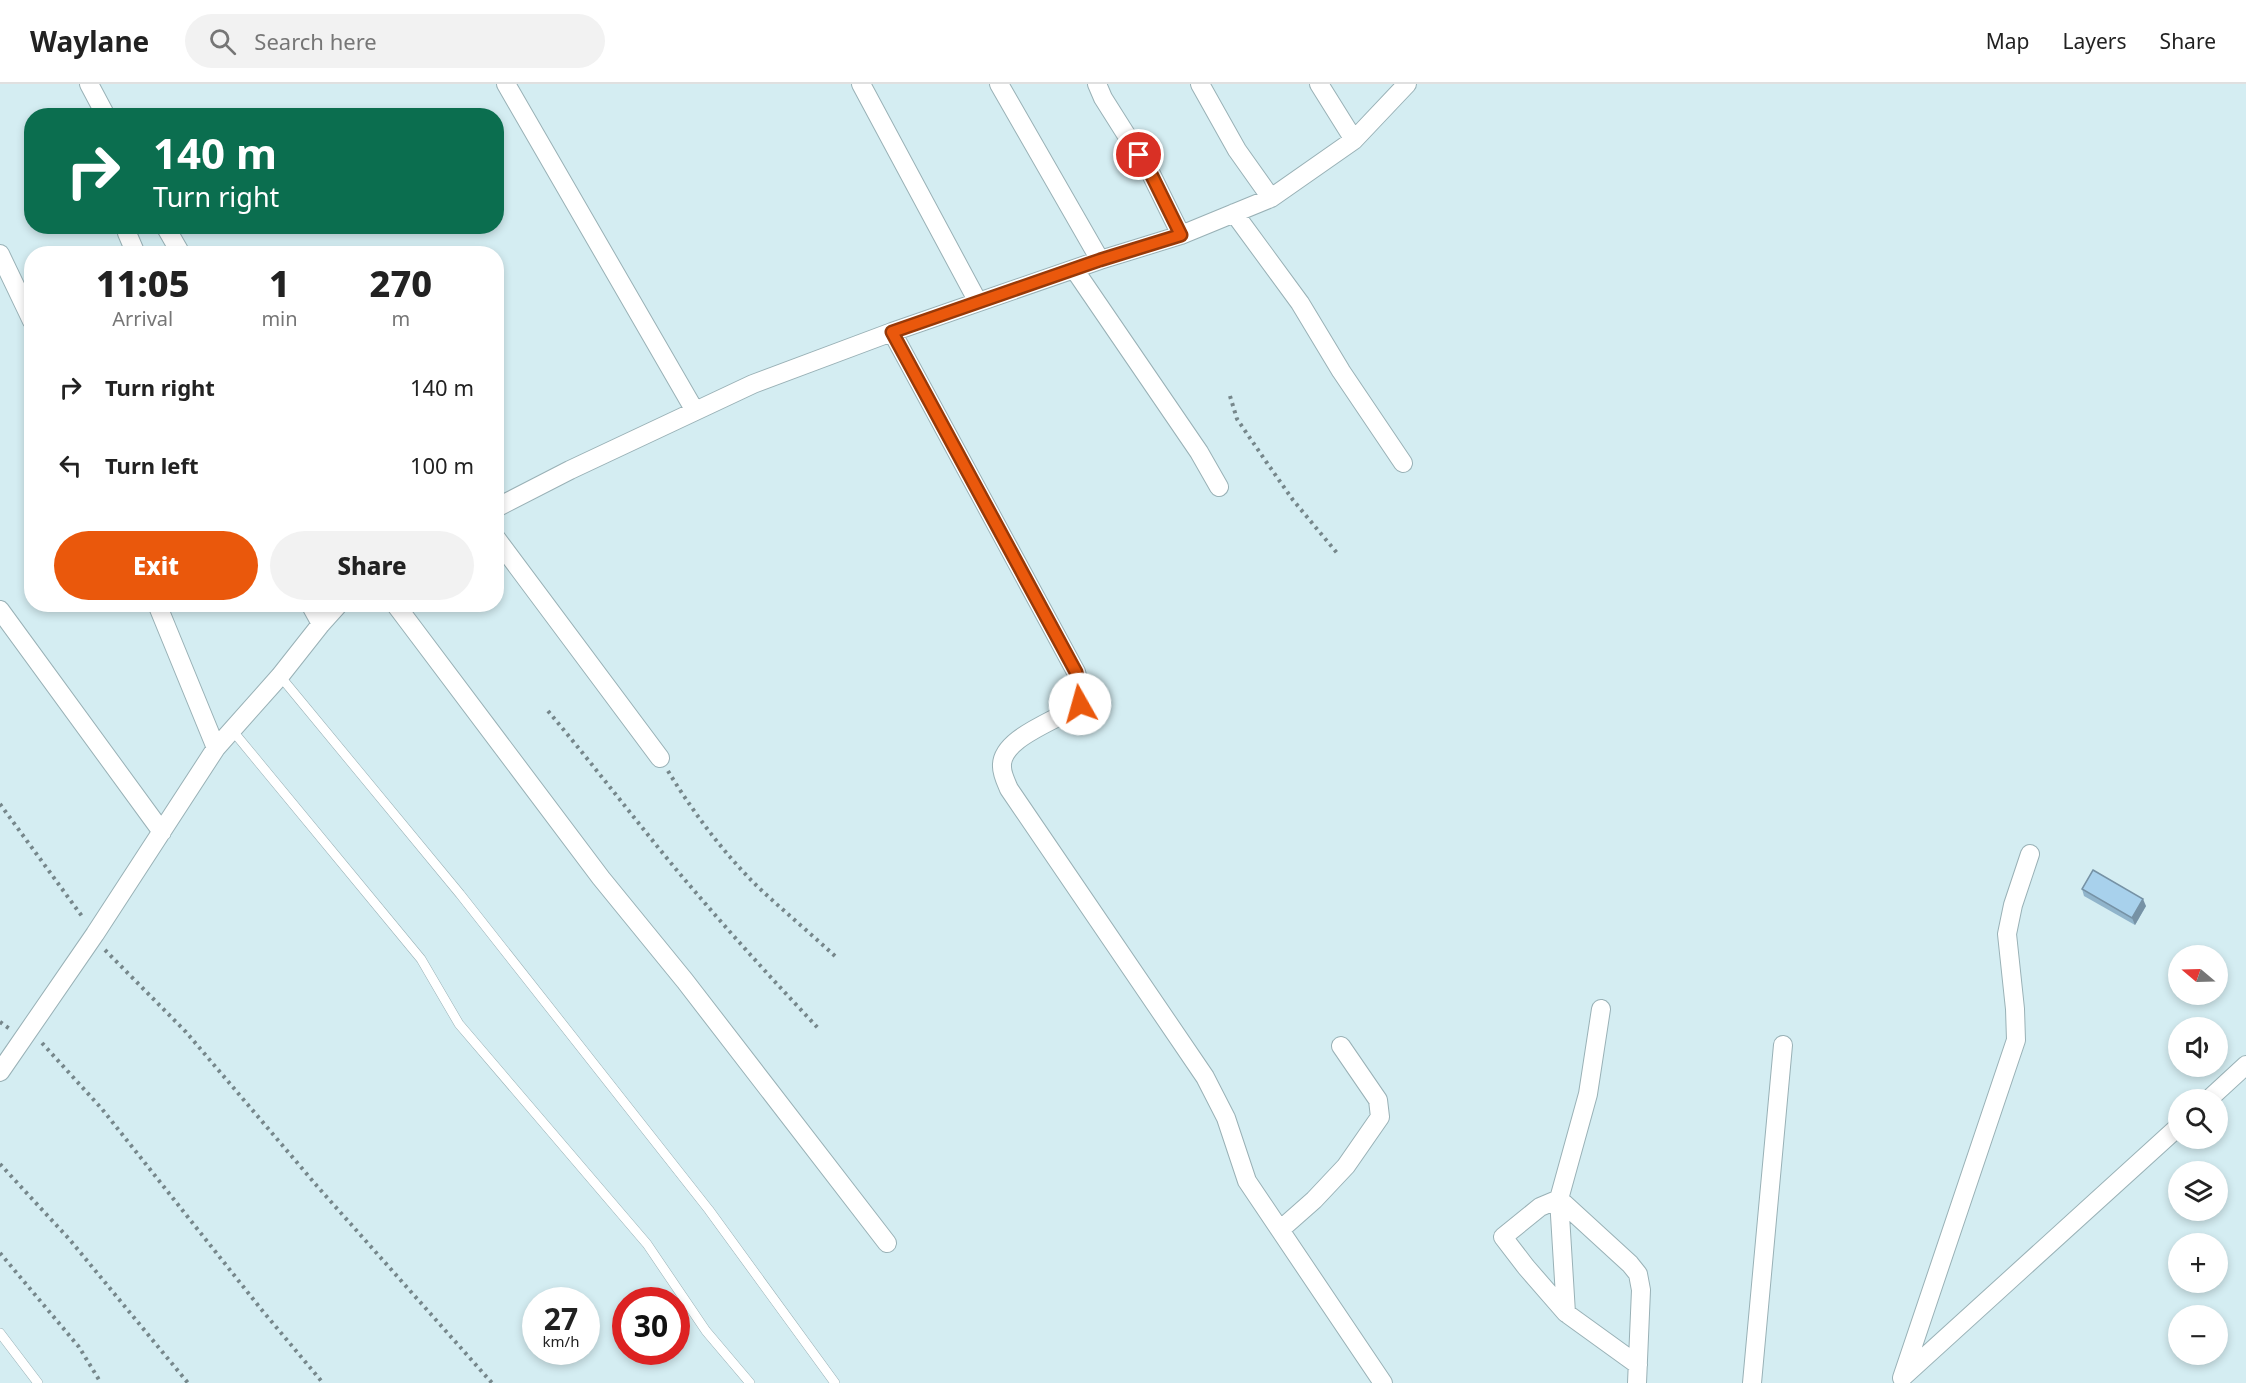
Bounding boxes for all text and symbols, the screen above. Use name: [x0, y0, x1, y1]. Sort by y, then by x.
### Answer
search box: [185, 14, 605, 68]
text: Waylane: [30, 22, 149, 60]
icon: search: [206, 25, 239, 58]
text: Search here: [254, 26, 377, 56]
text: Map: [1986, 27, 2030, 55]
text: Layers: [2063, 27, 2127, 55]
text: Share: [2160, 27, 2216, 55]
text: 140 m: [153, 124, 277, 181]
pin: [1113, 129, 1164, 180]
icon: right: [54, 132, 132, 210]
icon: arrive: [1122, 138, 1155, 171]
text: Turn right: [153, 178, 279, 215]
text: 11:05: [96, 259, 189, 308]
text: 1: [269, 259, 290, 308]
text: 270: [370, 259, 432, 308]
text: Arrival: [112, 305, 173, 332]
text: min: [261, 305, 298, 332]
text: m: [391, 305, 410, 332]
icon: right: [54, 371, 87, 404]
text: Turn right: [105, 372, 215, 402]
text: 140 m: [410, 372, 474, 402]
icon: left: [54, 449, 87, 482]
text: Turn left: [105, 450, 199, 480]
text: 100 m: [410, 450, 474, 480]
button: Exit: [54, 531, 258, 600]
button: Share: [270, 531, 474, 600]
position arrow: [1048, 672, 1112, 736]
north arrow: [2168, 945, 2228, 1005]
map controls: [2168, 945, 2228, 1365]
button: sound: [2168, 1017, 2228, 1077]
button: search: [2168, 1089, 2228, 1149]
button: layers: [2168, 1161, 2228, 1221]
button: +: [2168, 1233, 2228, 1293]
speed limit sign: 30: [612, 1287, 690, 1365]
text: 27: [544, 1298, 578, 1339]
button: −: [2168, 1305, 2228, 1365]
text: km/h: [543, 1331, 579, 1351]

